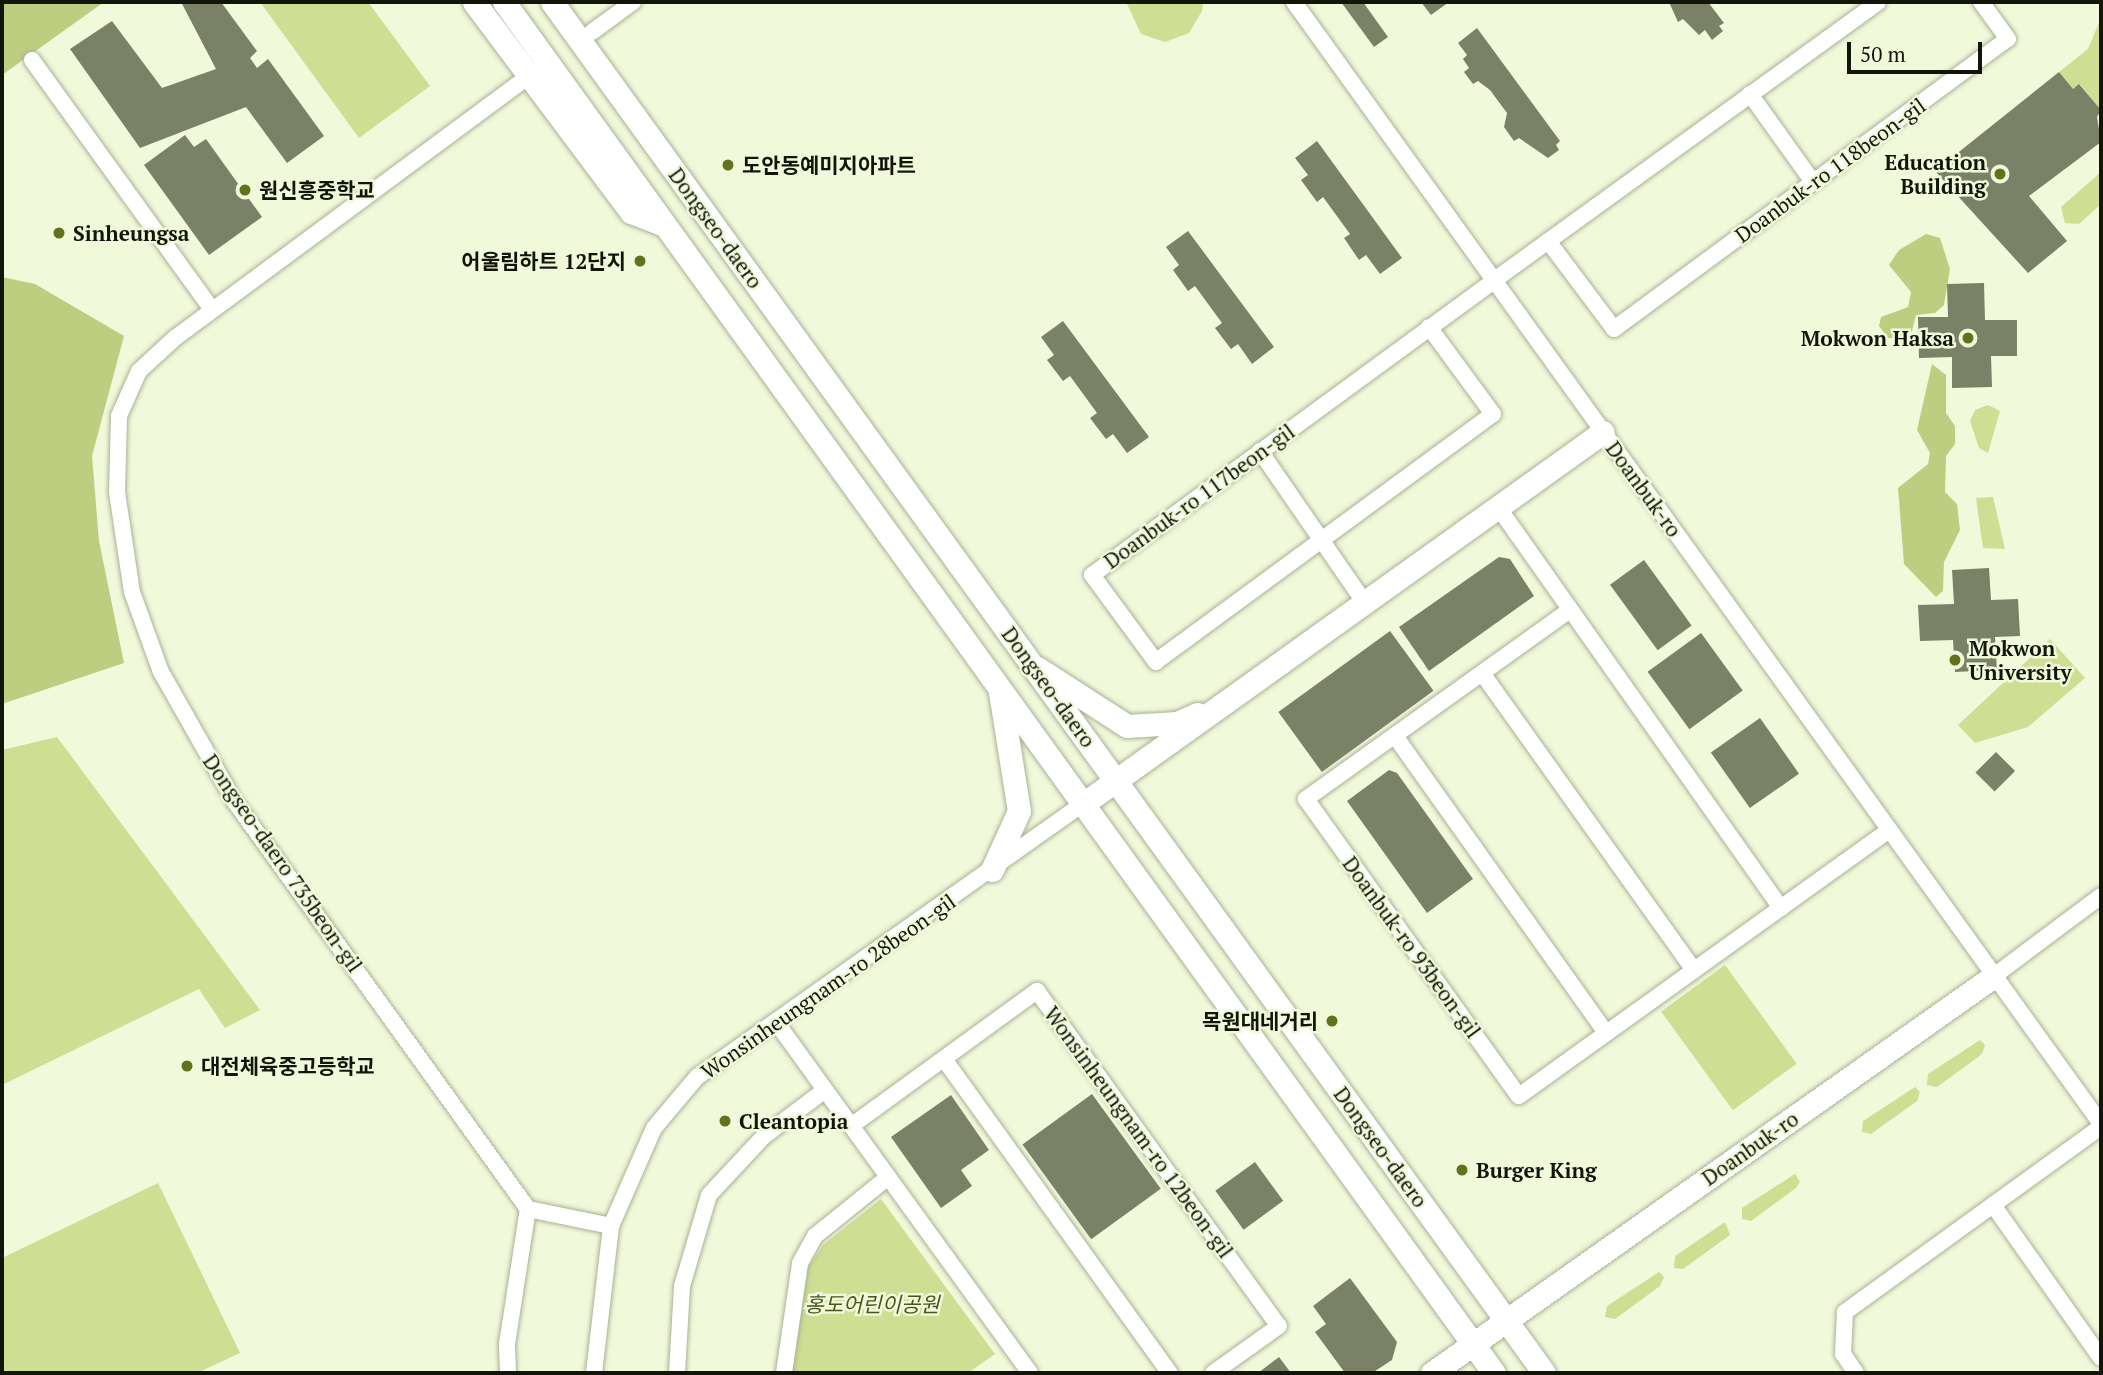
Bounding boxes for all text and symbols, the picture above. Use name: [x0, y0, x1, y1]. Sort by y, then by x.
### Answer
scale bar: [1851, 28, 1986, 72]
text: 50 m: [1860, 40, 1906, 68]
street label: Doanbuk-ro 118beon-gil: [1730, 92, 1930, 248]
place label: Education Building: [1884, 149, 1986, 199]
place label: 도안동예미지아파트: [742, 152, 916, 178]
marker: 도안동예미지아파트: [720, 157, 736, 173]
street label: Dongseo-daero: [664, 163, 768, 293]
marker: Education Building: [1992, 166, 2008, 182]
place label: 원신흥중학교: [259, 177, 375, 203]
marker: 원신흥중학교: [237, 182, 253, 198]
place label: Sinheungsa: [73, 220, 190, 246]
marker: Sinheungsa: [51, 225, 67, 241]
place label: 어울림하트 12단지: [461, 248, 626, 274]
marker: 어울림하트 12단지: [632, 253, 648, 269]
place label: Mokwon Haksa: [1801, 325, 1954, 351]
marker: Mokwon Haksa: [1960, 330, 1976, 346]
street label: Doanbuk-ro 117beon-gil: [1099, 418, 1299, 574]
street label: Doanbuk-ro: [1601, 436, 1687, 542]
street label: Dongseo-daero: [997, 622, 1101, 752]
place label: Mokwon University: [1969, 635, 2072, 685]
marker: Mokwon University: [1947, 652, 1963, 668]
street label: Dongseo-daero 735beon-gil: [198, 749, 368, 977]
street label: Doanbuk-ro 93beon-gil: [1338, 851, 1486, 1043]
street label: Wonsinheungnam-ro 28beon-gil: [696, 888, 960, 1084]
street label: Wonsinheungnam-ro 12beon-gil: [1039, 1001, 1239, 1263]
place label: 목원대네거리: [1202, 1008, 1318, 1034]
marker: 목원대네거리: [1324, 1013, 1340, 1029]
place label: 대전체육중고등학교: [201, 1053, 375, 1079]
marker: 대전체육중고등학교: [179, 1058, 195, 1074]
street label: Dongseo-daero: [1329, 1082, 1433, 1212]
street label: Doanbuk-ro: [1697, 1106, 1803, 1190]
place label: Cleantopia: [739, 1108, 848, 1134]
marker: Cleantopia: [717, 1113, 733, 1129]
place label: Burger King: [1476, 1157, 1597, 1183]
marker: Burger King: [1454, 1162, 1470, 1178]
park label: 홍도어린이공원: [804, 1291, 940, 1317]

